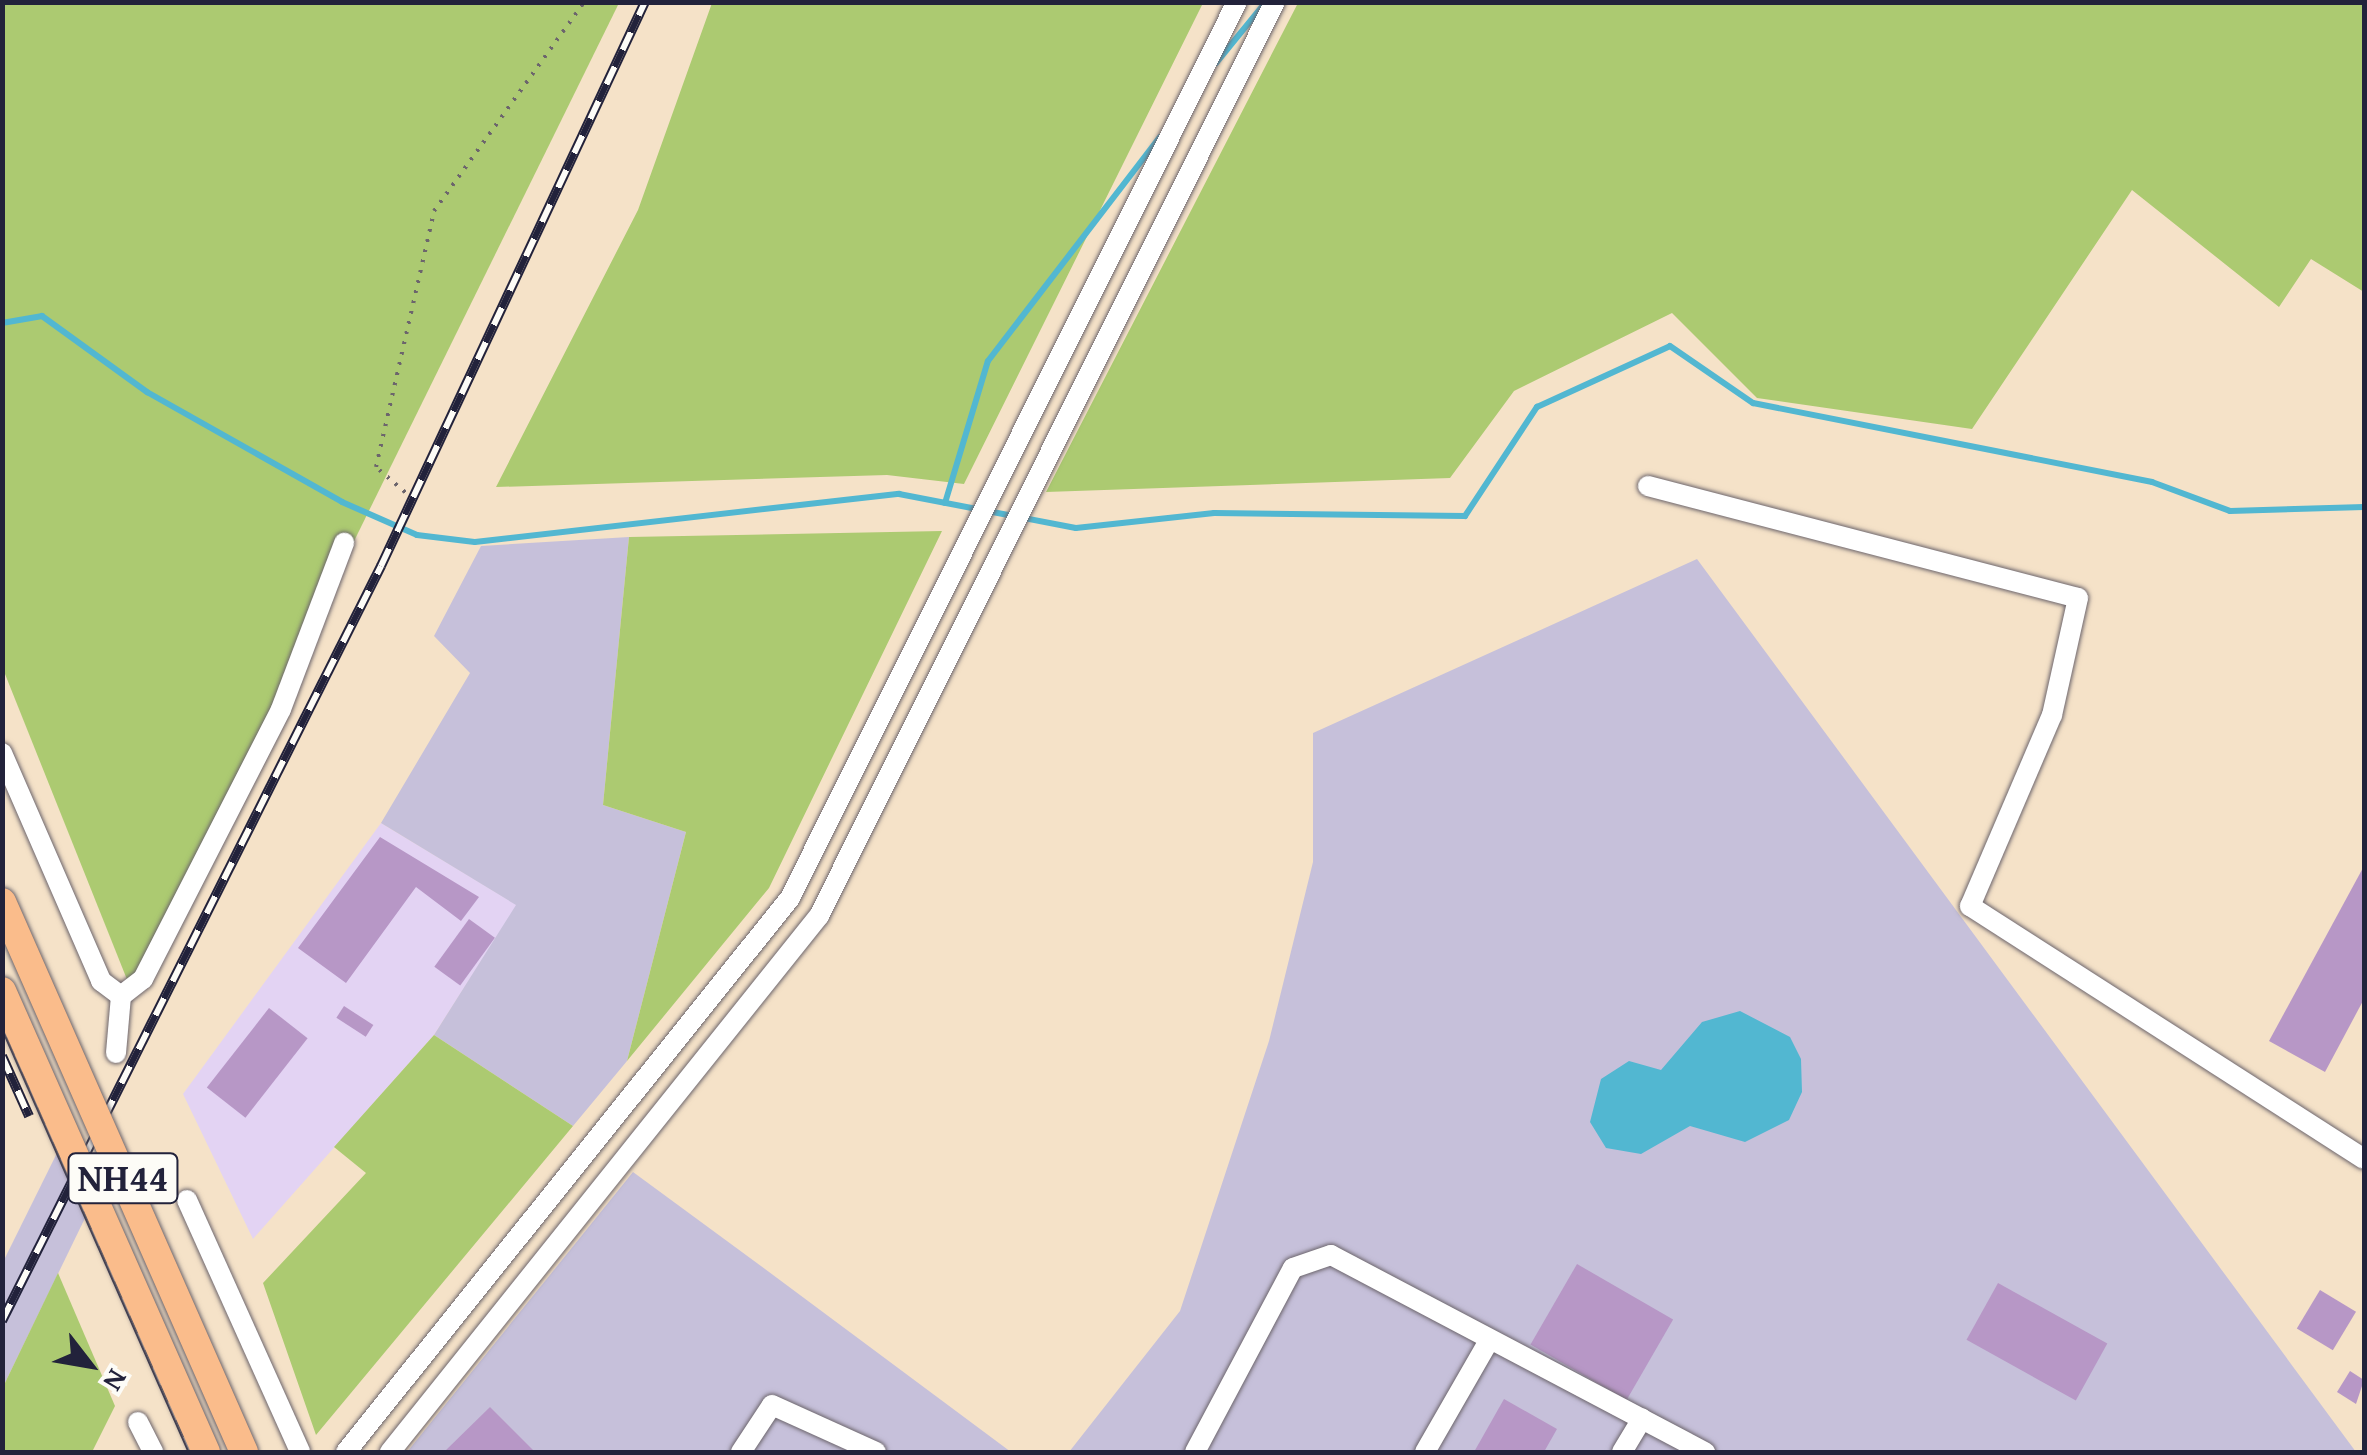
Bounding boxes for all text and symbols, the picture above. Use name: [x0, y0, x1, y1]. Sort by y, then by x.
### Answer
road number: NH44: [66, 1145, 180, 1211]
north arrow: [40, 1315, 140, 1415]
text: N: [94, 1362, 139, 1399]

